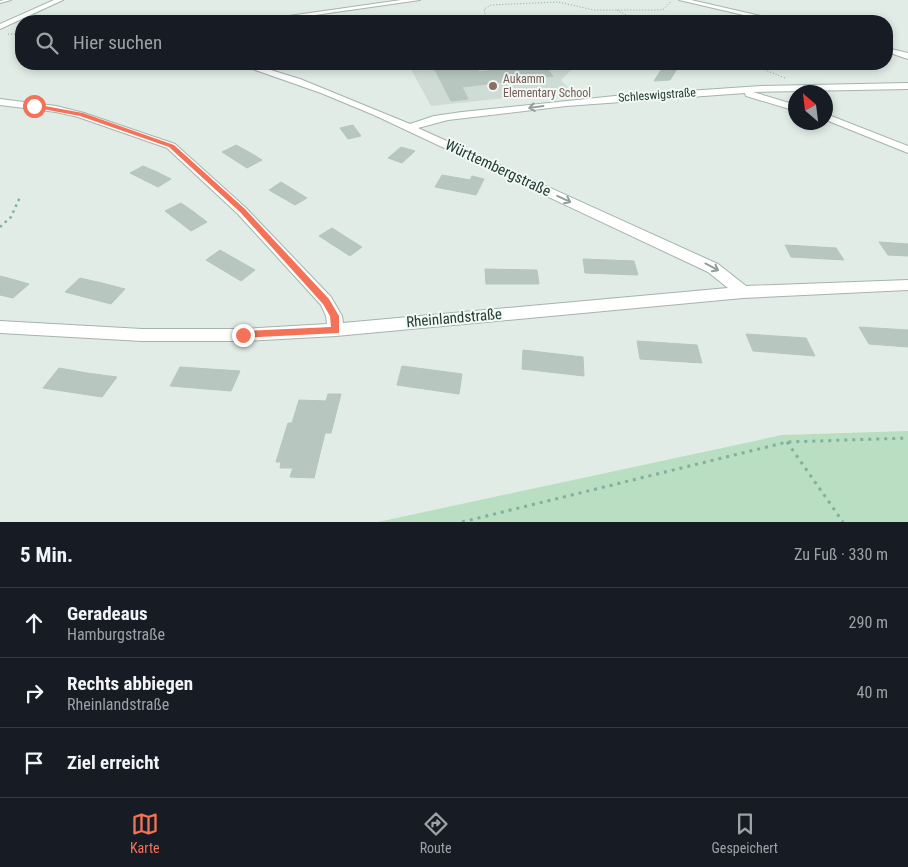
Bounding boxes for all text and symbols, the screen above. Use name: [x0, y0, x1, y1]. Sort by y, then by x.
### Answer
search box: [15, 15, 893, 70]
icon: search: [33, 29, 61, 57]
text: Hier suchen: [73, 31, 162, 54]
place label: Aukamm Elementary School: [503, 72, 591, 100]
marker: Aukamm Elementary School: [487, 80, 499, 92]
street label: Schleswigstraße: [618, 85, 697, 105]
north arrow: [788, 85, 833, 130]
route start: [23, 95, 46, 118]
one-way arrow: [528, 102, 544, 112]
street label: Württembergstraße: [442, 136, 554, 200]
one-way arrow: [556, 195, 571, 204]
one-way arrow: [704, 263, 718, 273]
street label: Rheinlandstraße: [405, 305, 503, 331]
route end: [232, 324, 255, 347]
text: 5 Min.: [20, 543, 73, 567]
text: Zu Fuß · 330 m: [794, 545, 888, 564]
text: Geradeaus: [67, 602, 148, 625]
icon: ahead: [20, 609, 48, 637]
text: 290 m: [849, 613, 888, 632]
text: Hamburgstraße: [67, 625, 165, 644]
text: Rechts abbiegen: [67, 672, 193, 695]
icon: right: [20, 679, 48, 707]
text: 40 m: [856, 683, 888, 702]
text: Rheinlandstraße: [67, 695, 169, 714]
icon: arrive: [20, 749, 48, 777]
text: Ziel erreicht: [67, 751, 159, 774]
tab: Karte: [130, 810, 160, 856]
tab: Route: [420, 810, 452, 856]
tab: Gespeichert: [712, 810, 778, 856]

